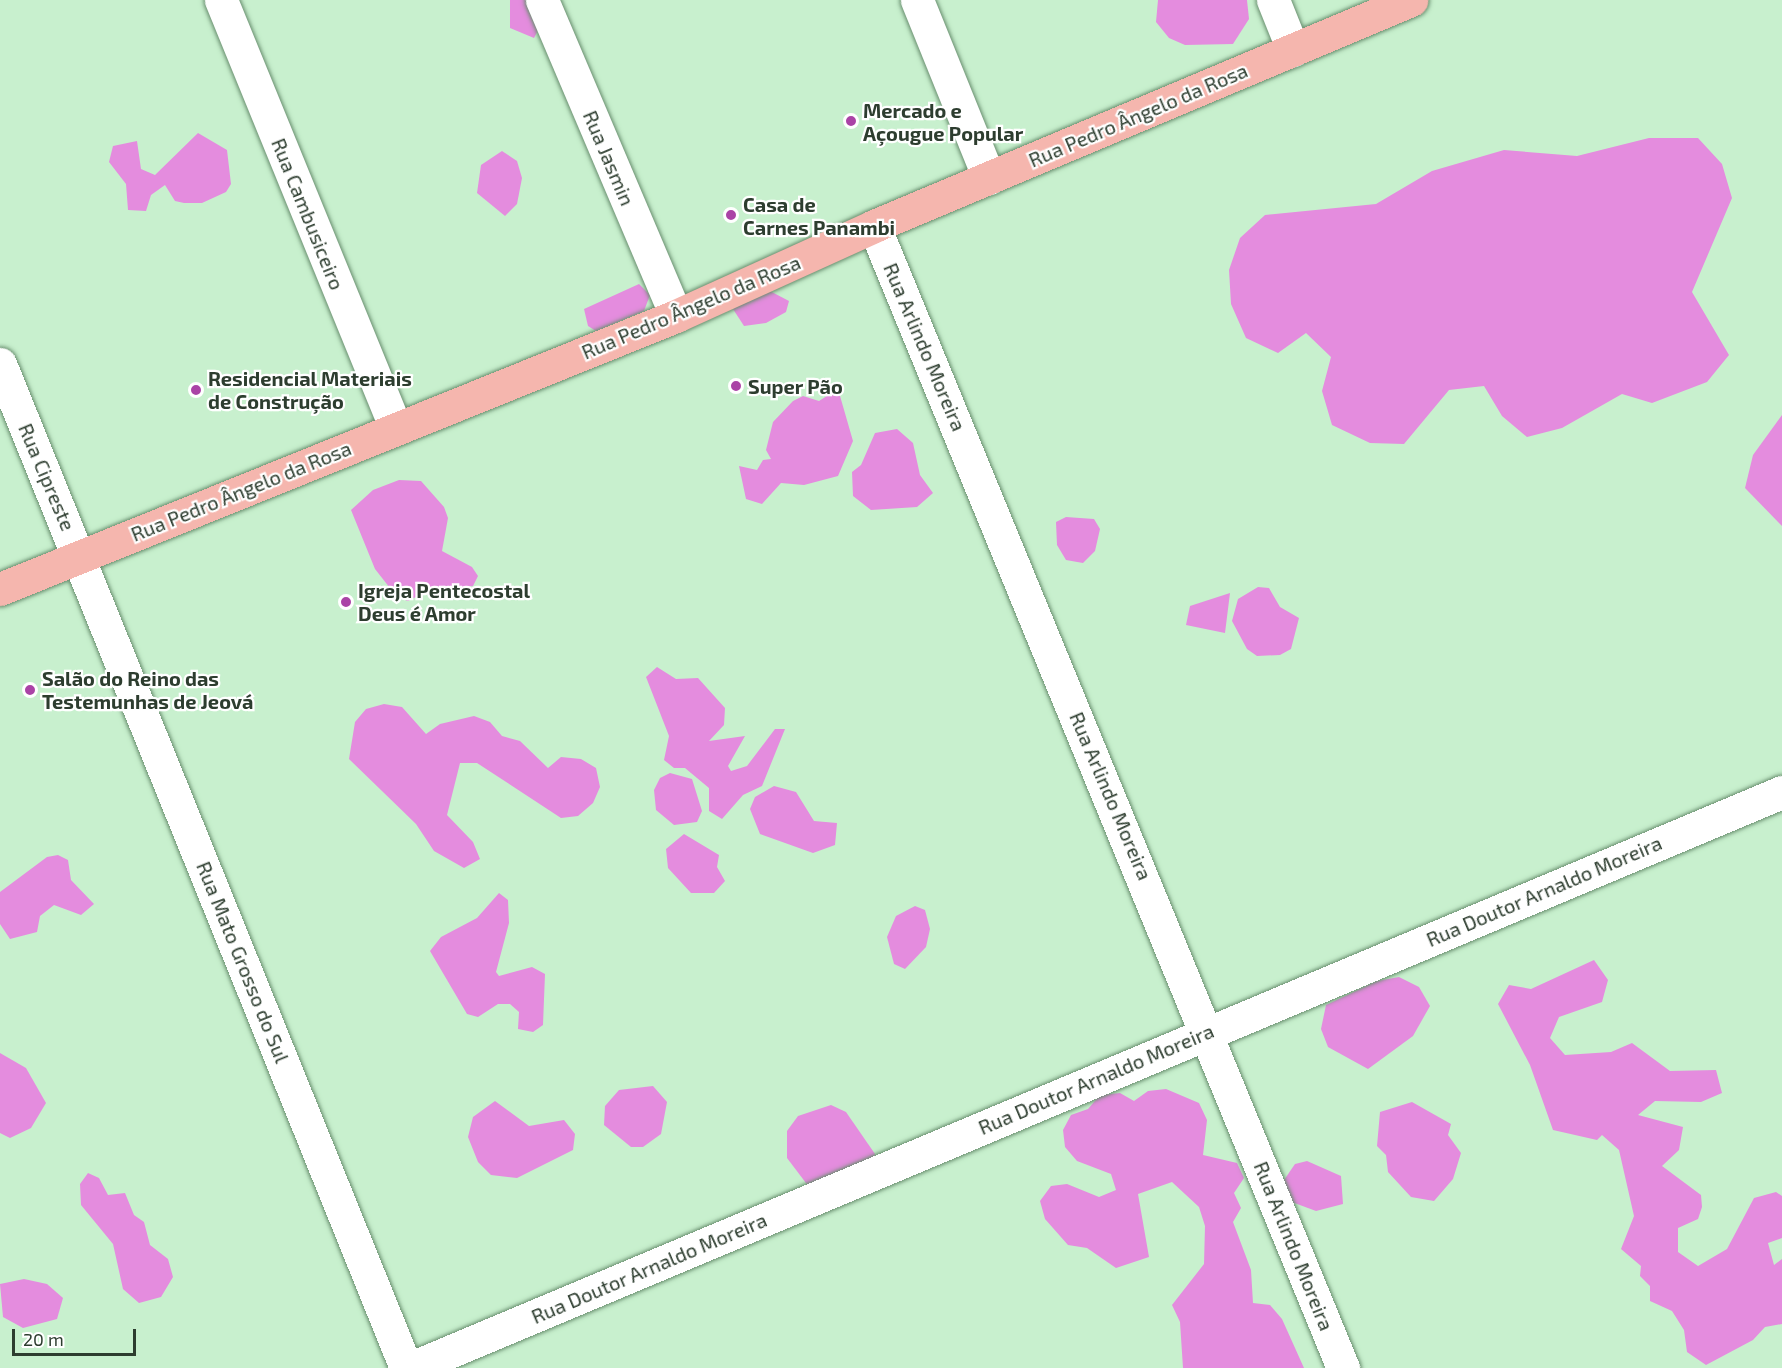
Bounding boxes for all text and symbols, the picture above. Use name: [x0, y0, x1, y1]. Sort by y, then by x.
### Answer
street label: Rua Pedro Ângelo da Rosa: [1025, 58, 1251, 172]
place label: Mercado e Açougue Popular: [863, 98, 1023, 145]
street label: Rua Jasmin: [578, 107, 640, 209]
marker: Mercado e Açougue Popular: [844, 114, 858, 128]
street label: Rua Cambusiceiro: [267, 135, 349, 293]
place label: Casa de Carnes Panambi: [743, 192, 895, 239]
marker: Casa de Carnes Panambi: [724, 208, 738, 222]
street label: Rua Pedro Ângelo da Rosa: [578, 250, 804, 364]
street label: Rua Arlindo Moreira: [879, 259, 971, 435]
place label: Residencial Materiais de Construção: [208, 366, 412, 413]
place label: Super Pão: [748, 374, 843, 398]
marker: Super Pão: [729, 379, 743, 393]
marker: Residencial Materiais de Construção: [189, 383, 203, 397]
street label: Rua Cipreste: [14, 420, 80, 534]
street label: Rua Pedro Ângelo da Rosa: [127, 436, 355, 546]
place label: Igreja Pentecostal Deus é Amor: [358, 578, 530, 625]
marker: Igreja Pentecostal Deus é Amor: [339, 595, 353, 609]
place label: Salão do Reino das Testemunhas de Jeová: [42, 666, 254, 713]
marker: Salão do Reino das Testemunhas de Jeová: [23, 683, 37, 697]
street label: Rua Arlindo Moreira: [1065, 708, 1157, 884]
street label: Rua Doutor Arnaldo Moreira: [1422, 830, 1666, 952]
street label: Rua Mato Grosso do Sul: [192, 858, 294, 1066]
street label: Rua Doutor Arnaldo Moreira: [974, 1018, 1218, 1140]
street label: Rua Arlindo Moreira: [1249, 1158, 1339, 1334]
street label: Rua Doutor Arnaldo Moreira: [527, 1207, 771, 1329]
scale bar: [15, 1317, 140, 1355]
text: 20 m: [23, 1328, 64, 1350]

